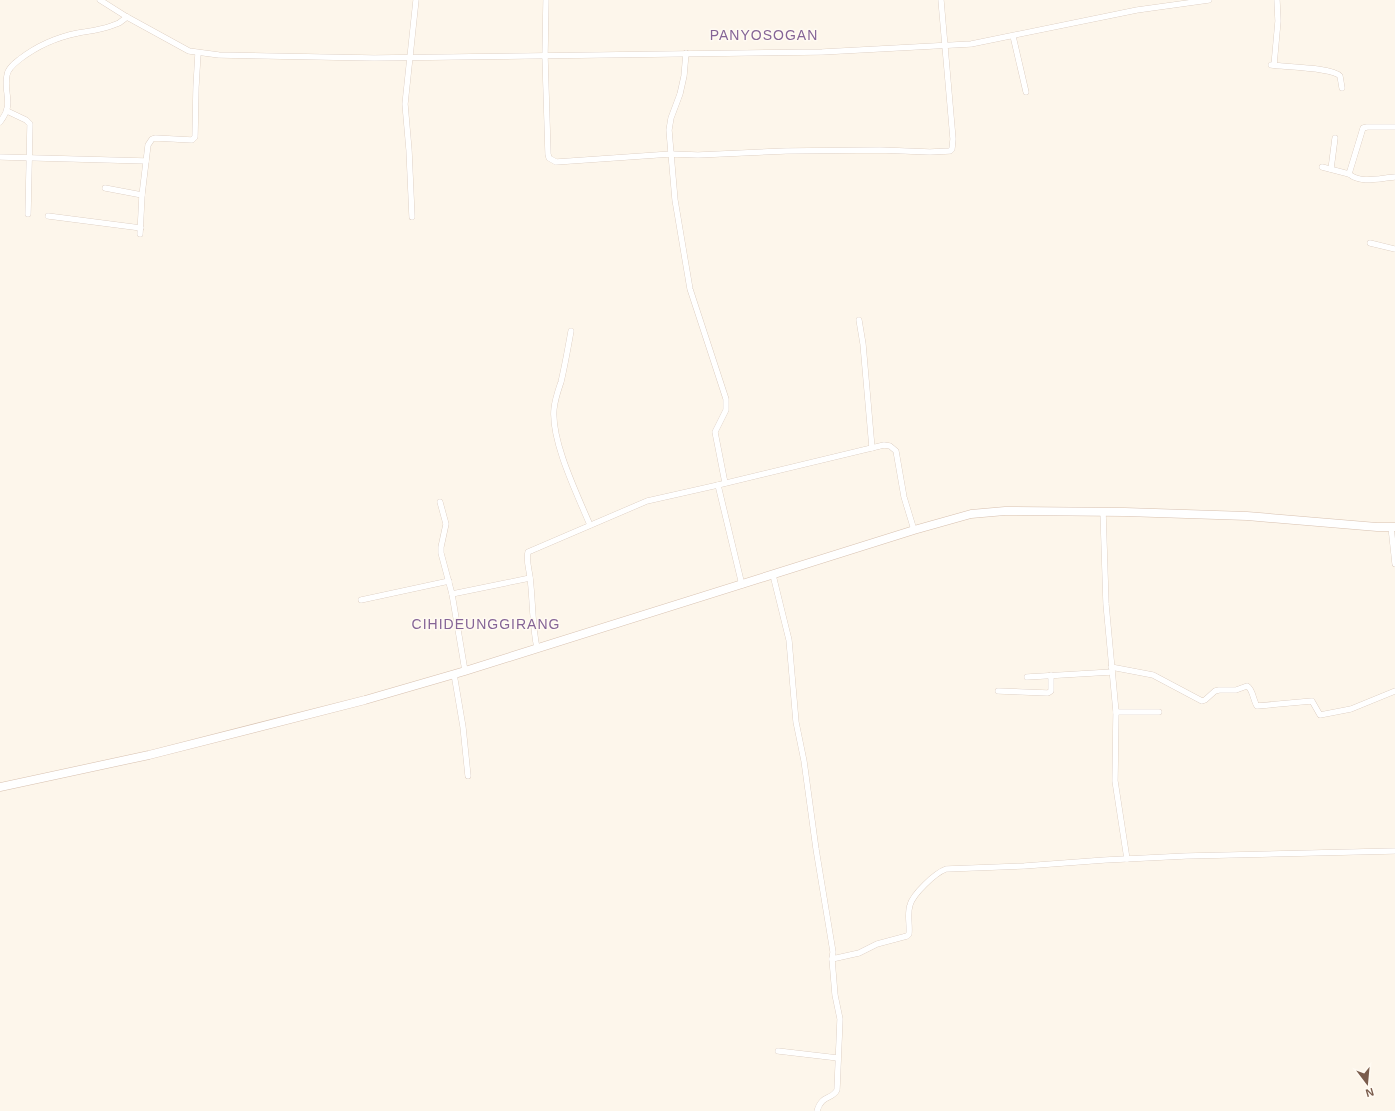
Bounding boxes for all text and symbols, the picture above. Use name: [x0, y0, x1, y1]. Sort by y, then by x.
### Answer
district label: PANYOSOGAN: [710, 27, 818, 43]
district label: CIHIDEUNGGIRANG: [412, 616, 560, 632]
north arrow: [1347, 1063, 1387, 1103]
text: N: [1364, 1086, 1375, 1099]

